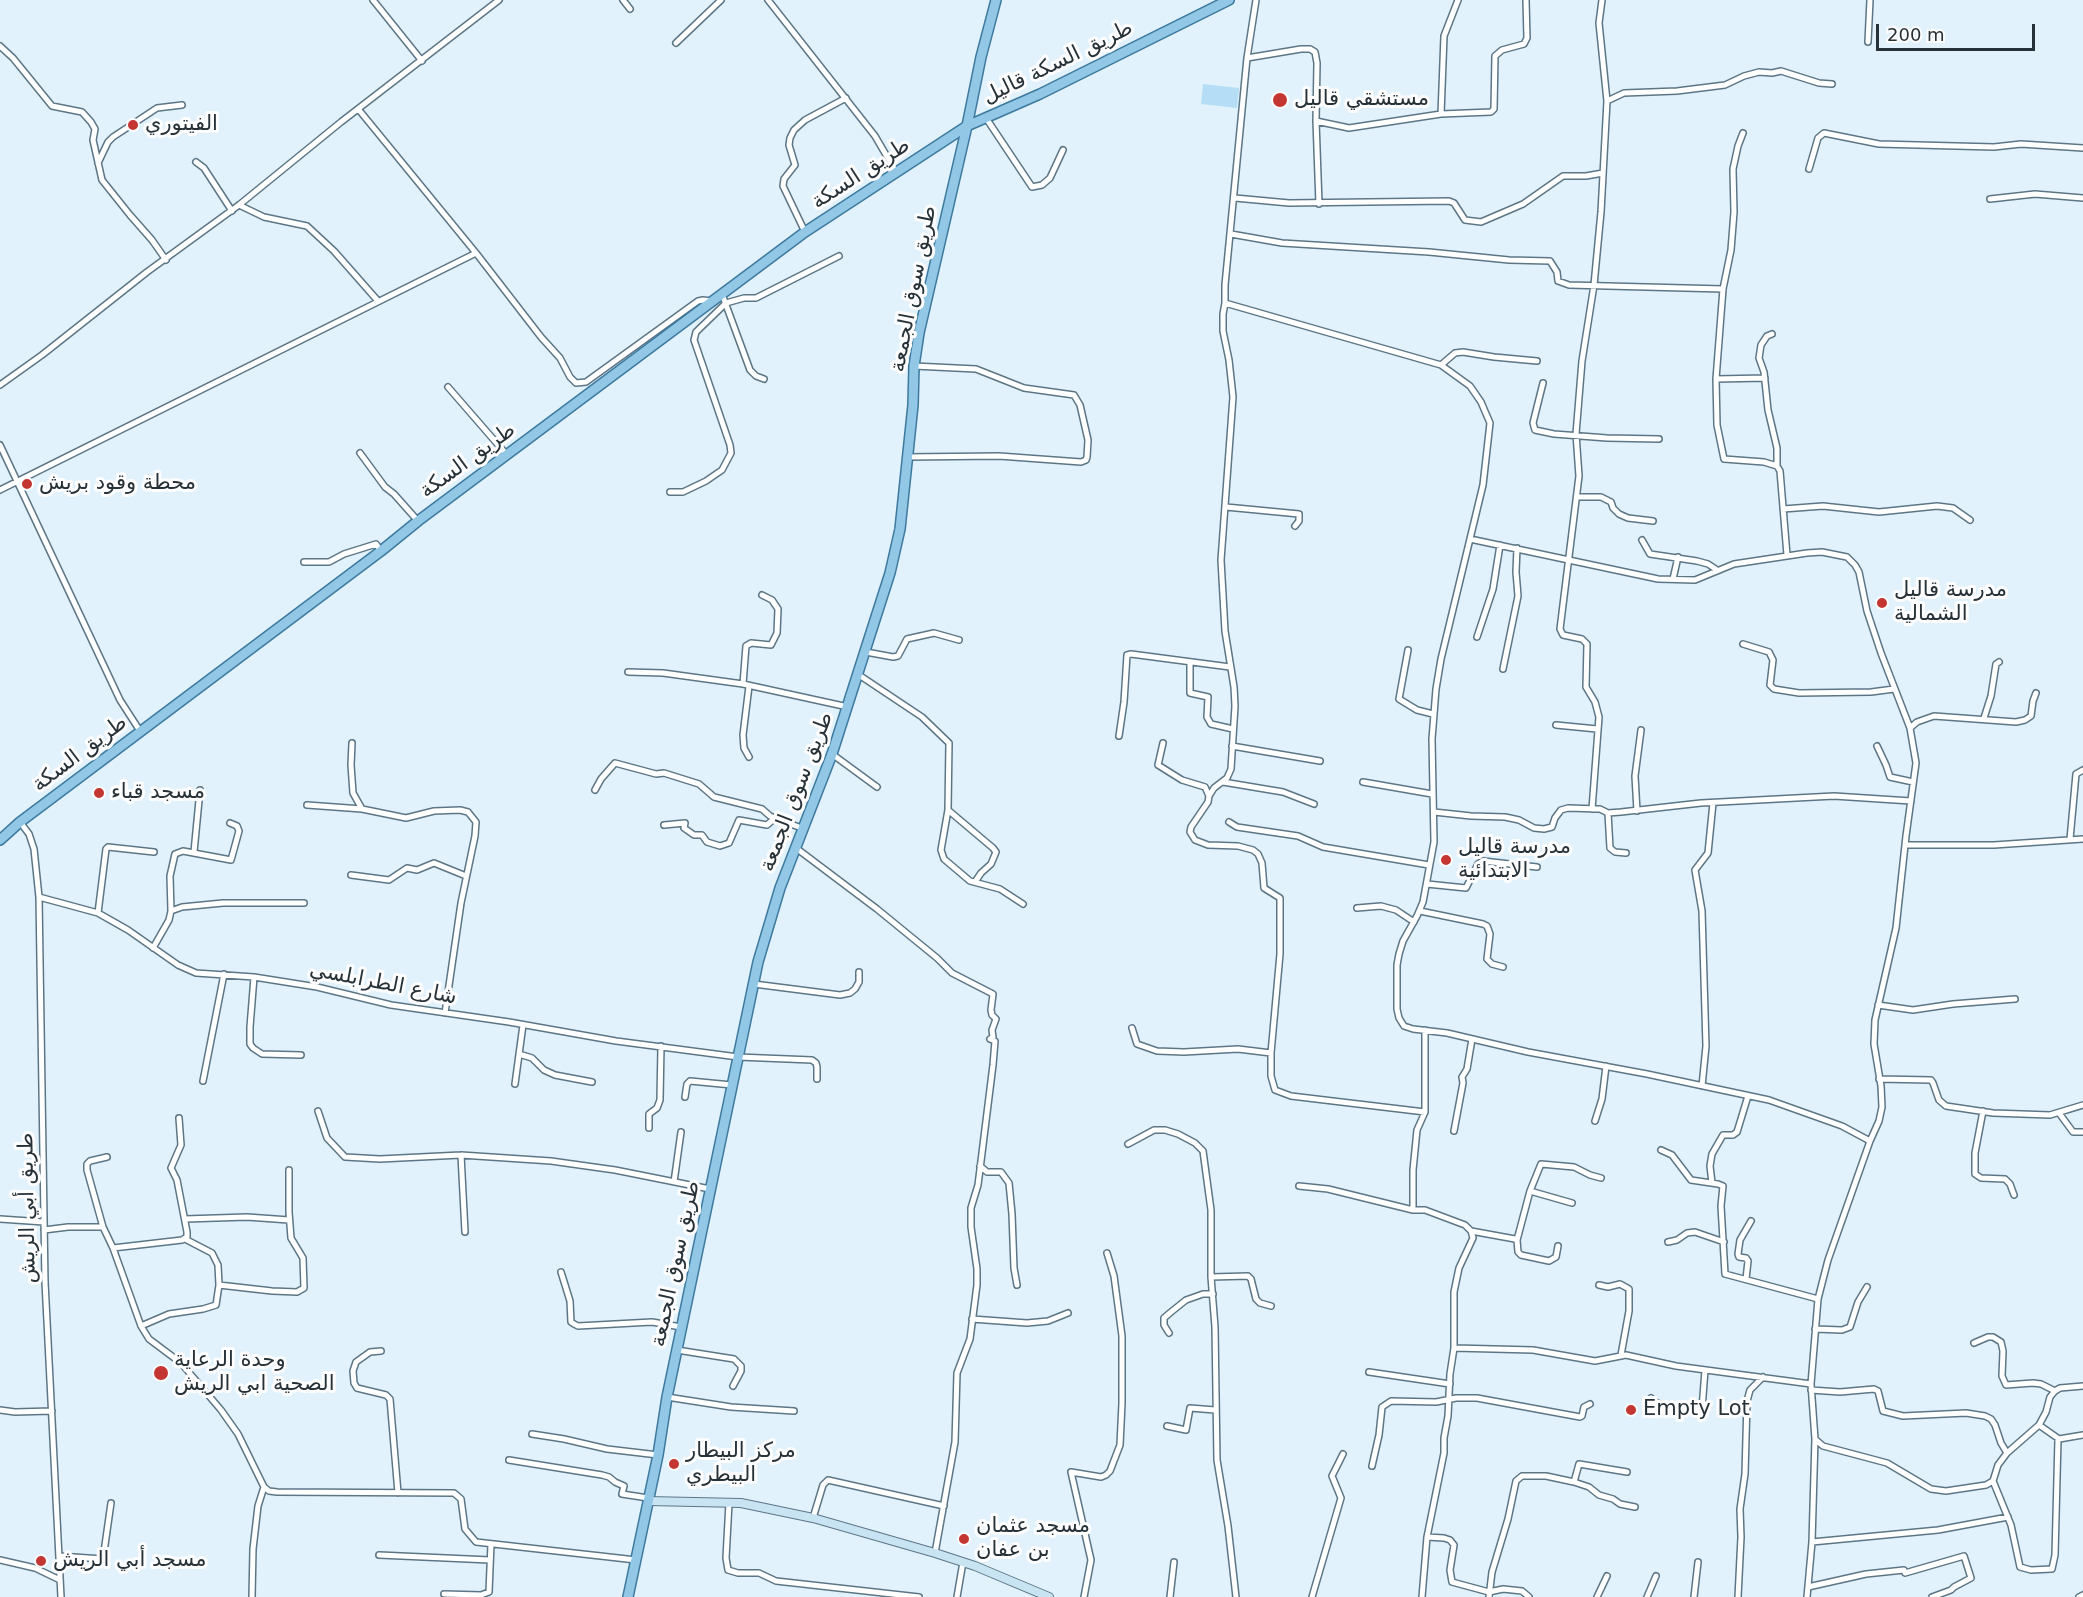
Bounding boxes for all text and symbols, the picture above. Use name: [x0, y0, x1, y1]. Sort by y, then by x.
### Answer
scale bar: [1879, 12, 2038, 50]
street label: طريق السكة قاليل: [979, 16, 1137, 110]
text: 200 m: [1887, 24, 1945, 45]
place label: مستشقي قاليل: [1294, 87, 1429, 113]
marker: مستشقي قاليل: [1271, 91, 1289, 109]
place label: الفيتوري: [145, 112, 218, 138]
marker: الفيتوري: [126, 118, 140, 132]
street label: طريق السكة: [807, 133, 915, 215]
street label: طريق سوق الجمعة: [886, 204, 942, 374]
street label: طريق السكة: [415, 418, 521, 504]
place label: محطة وقود بريش: [39, 471, 196, 497]
marker: محطة وقود بريش: [20, 477, 34, 491]
place label: مدرسة قاليل الشمالية: [1894, 578, 2007, 628]
marker: مدرسة قاليل الشمالية: [1875, 596, 1889, 610]
street label: طريق سوق الجمعة: [755, 709, 839, 875]
street label: طريق السكة: [28, 710, 132, 798]
place label: مسجد قباء: [111, 780, 205, 806]
marker: مسجد قباء: [92, 786, 106, 800]
place label: مدرسة قاليل الابتدائية: [1458, 835, 1571, 885]
marker: مدرسة قاليل الابتدائية: [1439, 853, 1453, 867]
street label: شارع الطرابلسي: [307, 957, 459, 1011]
street label: طريق أبي الريش: [14, 1132, 42, 1284]
street label: طريق سوق الجمعة: [646, 1179, 706, 1349]
place label: وحدة الرعاية الصحية ابي الريش: [174, 1348, 335, 1398]
marker: وحدة الرعاية الصحية ابي الريش: [152, 1364, 170, 1382]
place label: Empty Lot: [1643, 1397, 1750, 1423]
marker: Empty Lot: [1624, 1403, 1638, 1417]
place label: مركز البيطار البيطري: [686, 1439, 796, 1489]
marker: مركز البيطار البيطري: [667, 1457, 681, 1471]
place label: مسجد عثمان بن عفان: [976, 1514, 1090, 1564]
marker: مسجد عثمان بن عفان: [957, 1532, 971, 1546]
place label: مسجد أبي الريش: [53, 1548, 207, 1574]
marker: مسجد أبي الريش: [34, 1554, 48, 1568]

